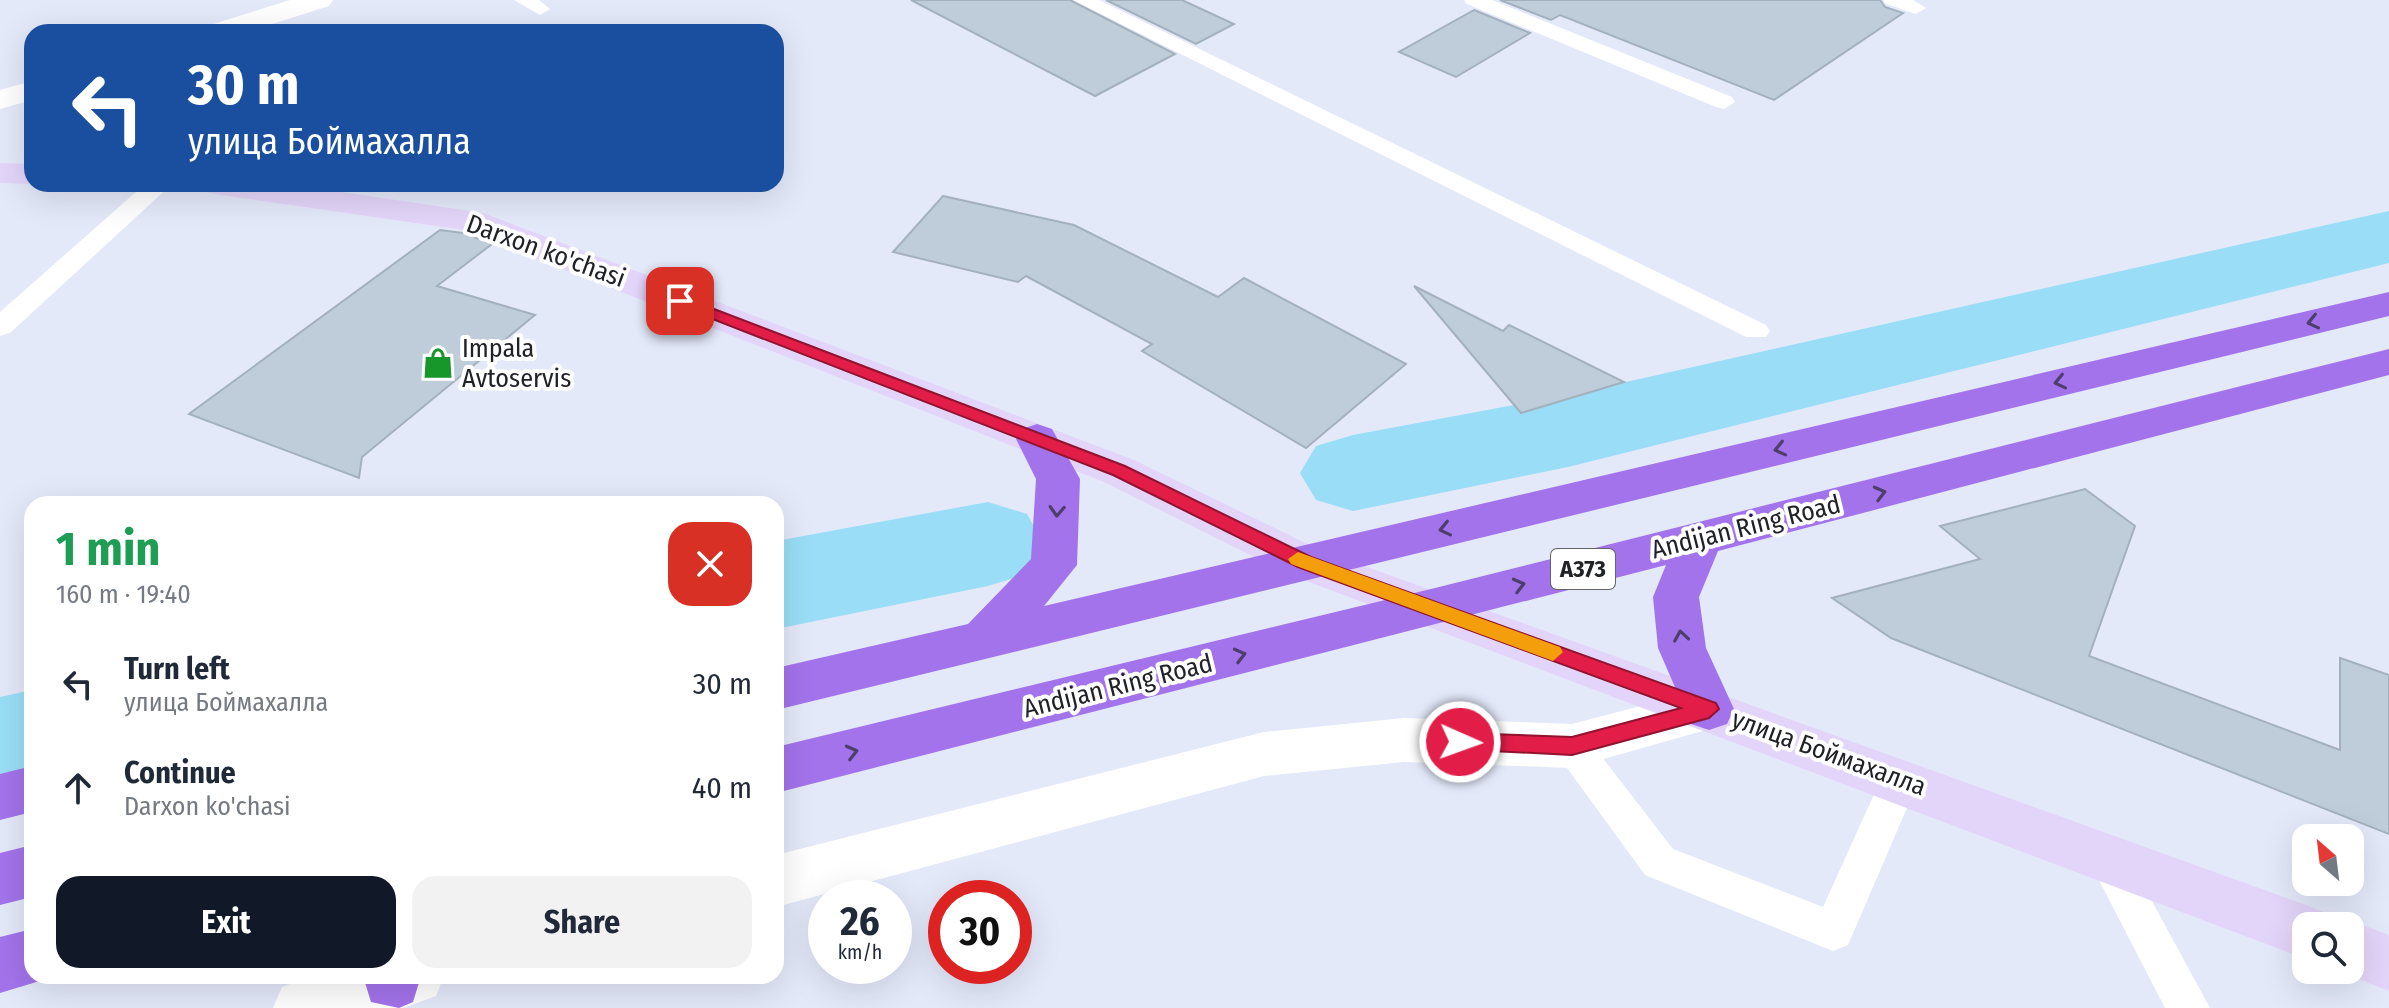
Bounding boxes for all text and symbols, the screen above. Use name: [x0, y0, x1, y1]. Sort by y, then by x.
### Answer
text: 30 m: [188, 52, 299, 119]
icon: left: [56, 56, 160, 160]
text: улица Боймахалла: [188, 120, 471, 164]
street label: Darxon ko'chasi: [462, 208, 630, 294]
pin: [646, 267, 714, 335]
icon: arrive: [658, 279, 702, 323]
one-way arrow: [2307, 313, 2320, 330]
place label: Impala Avtoservis: [462, 333, 571, 394]
shop icon: Impala Avtoservis: [421, 346, 455, 380]
one-way arrow: [2054, 373, 2068, 390]
one-way arrow: [1774, 440, 1787, 457]
one-way arrow: [1872, 485, 1886, 502]
street label: Andijan Ring Road: [1648, 489, 1844, 565]
one-way arrow: [1048, 505, 1065, 518]
one-way arrow: [1439, 519, 1453, 536]
text: 1 min: [56, 520, 161, 578]
button: close: [668, 522, 752, 606]
road number: A373: [1551, 549, 1615, 589]
one-way arrow: [1512, 578, 1526, 595]
text: 160 m · 19:40: [56, 579, 191, 610]
one-way arrow: [1673, 629, 1690, 643]
street label: Andijan Ring Road: [1020, 648, 1216, 724]
one-way arrow: [1233, 648, 1246, 665]
text: Turn left: [124, 651, 230, 687]
icon: left: [56, 662, 100, 706]
text: 30 m: [693, 666, 752, 702]
text: улица Боймахалла: [124, 687, 328, 718]
position arrow: [1418, 700, 1502, 784]
street label: улица Боймахалла: [1728, 703, 1930, 803]
one-way arrow: [844, 744, 858, 761]
text: Continue: [124, 755, 236, 791]
icon: ahead: [56, 766, 100, 810]
text: 40 m: [692, 770, 752, 806]
text: Darxon ko'chasi: [124, 791, 291, 822]
north arrow: [2292, 824, 2364, 896]
map controls: [2292, 824, 2364, 984]
button: Exit: [56, 876, 396, 968]
button: Share: [412, 876, 752, 968]
speed limit sign: 30: [928, 880, 1032, 984]
text: 26: [840, 898, 880, 946]
button: search: [2292, 912, 2364, 984]
text: km/h: [838, 940, 882, 964]

